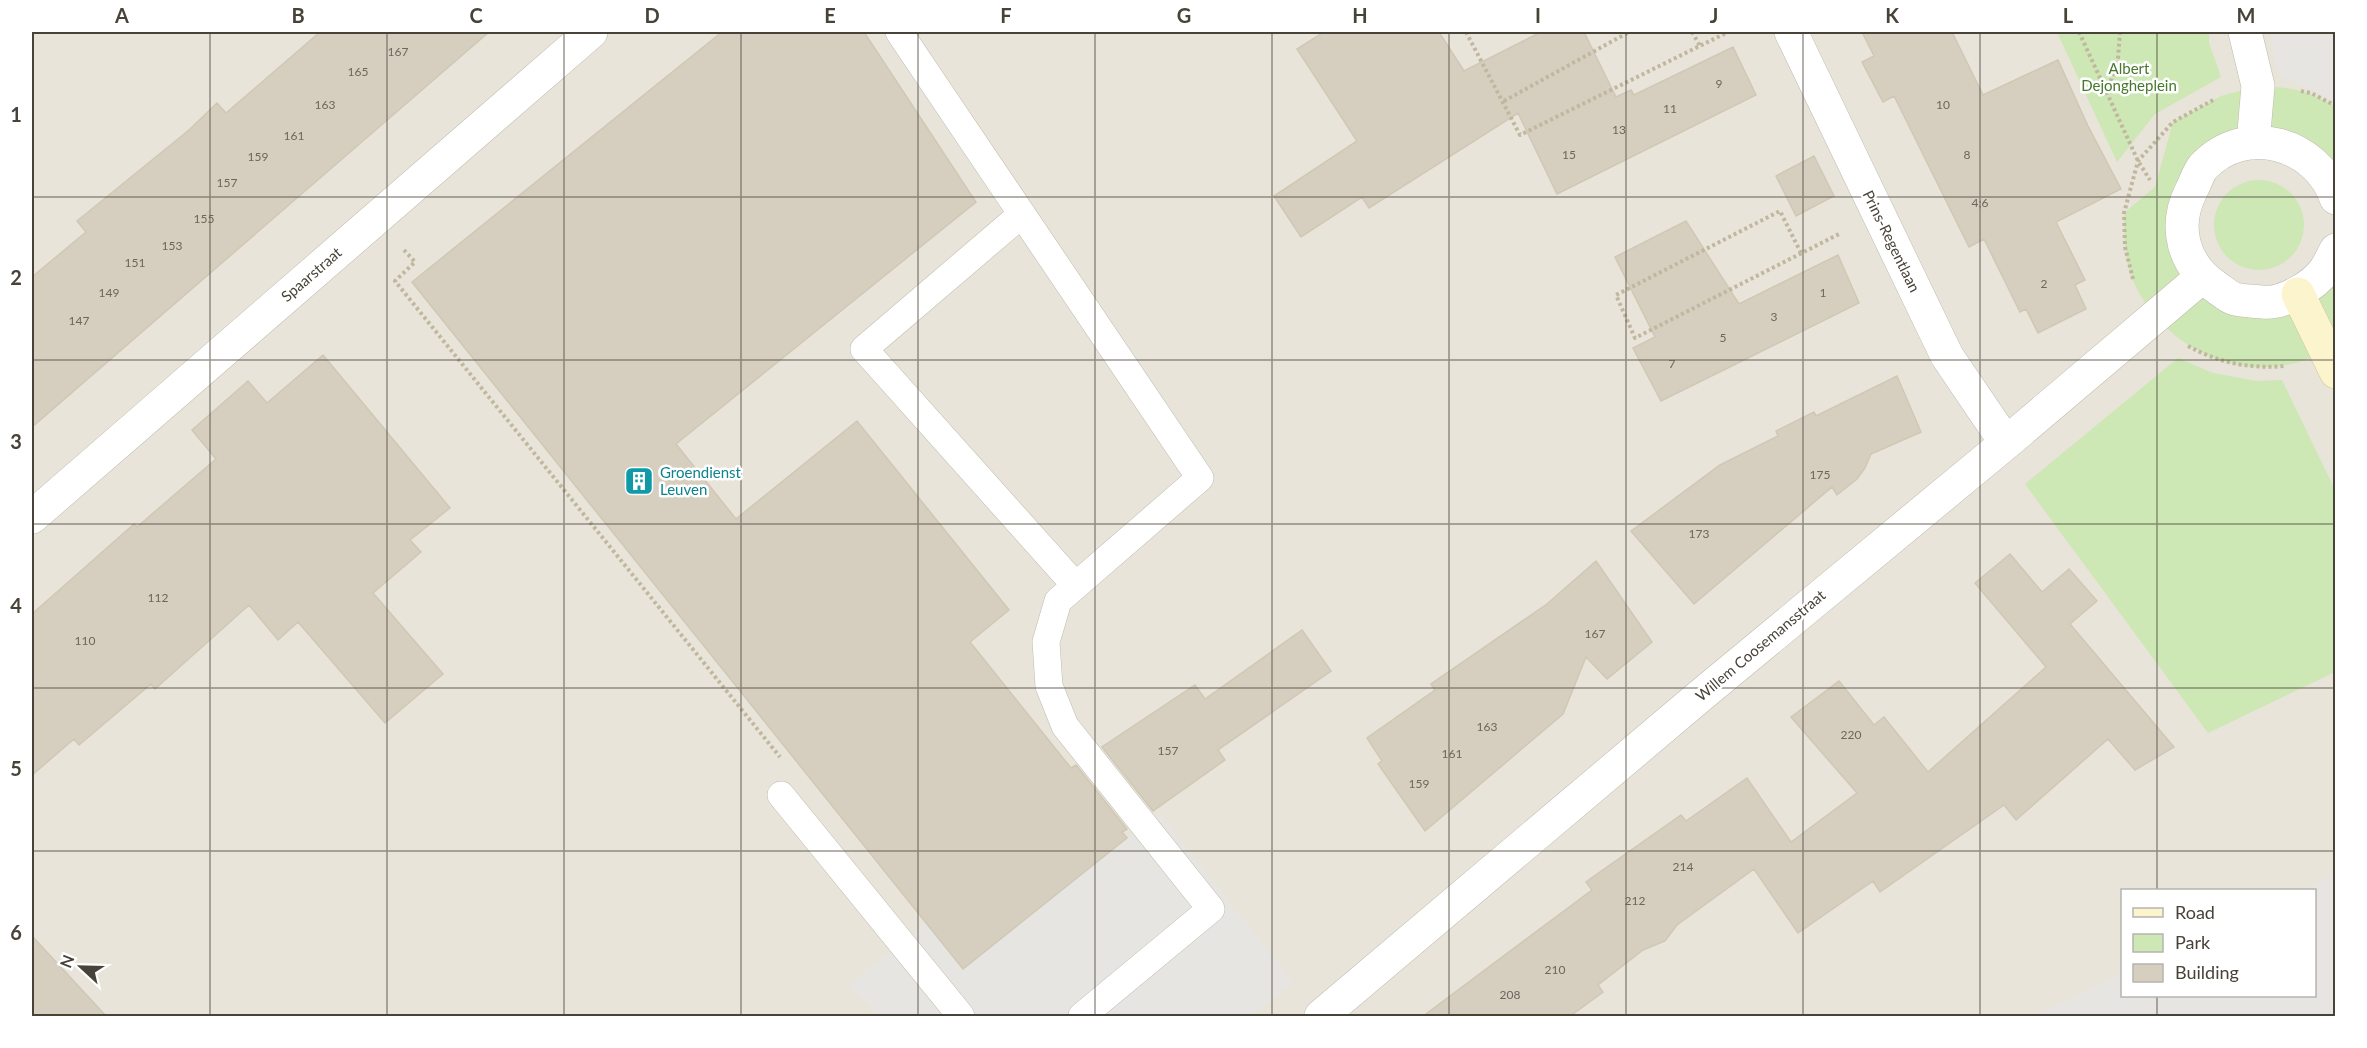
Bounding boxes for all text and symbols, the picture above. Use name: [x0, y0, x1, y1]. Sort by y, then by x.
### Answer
text: A: [114, 3, 129, 27]
text: B: [291, 3, 305, 27]
text: C: [469, 3, 483, 27]
text: D: [644, 3, 660, 27]
text: E: [824, 3, 836, 27]
text: F: [1000, 3, 1012, 27]
text: G: [1177, 3, 1191, 27]
text: H: [1352, 3, 1368, 27]
text: I: [1535, 3, 1541, 27]
text: J: [1710, 3, 1718, 27]
text: K: [1885, 3, 1899, 27]
text: L: [2063, 3, 2074, 27]
text: M: [2237, 3, 2255, 27]
house number: 167: [388, 44, 408, 59]
park label: Albert Dejongheplein: [2081, 59, 2177, 94]
house number: 165: [348, 64, 368, 79]
house number: 9: [1716, 76, 1723, 91]
house number: 163: [315, 97, 335, 112]
house number: 10: [1936, 97, 1950, 112]
house number: 11: [1663, 101, 1677, 116]
text: 1: [10, 102, 22, 126]
house number: 13: [1612, 122, 1626, 137]
house number: 161: [284, 128, 304, 143]
house number: 15: [1562, 147, 1576, 162]
house number: 8: [1964, 147, 1971, 162]
house number: 159: [248, 149, 268, 164]
house number: 157: [217, 175, 237, 190]
street label: Prins-Regentlaan: [1860, 187, 1924, 295]
house number: 4;6: [1971, 195, 1989, 210]
house number: 155: [194, 211, 214, 226]
house number: 153: [162, 238, 182, 253]
street label: Spaarstraat: [277, 242, 345, 305]
house number: 151: [125, 255, 145, 270]
text: 2: [10, 265, 22, 289]
house number: 2: [2041, 276, 2048, 291]
house number: 149: [99, 285, 119, 300]
house number: 1: [1820, 285, 1827, 300]
house number: 3: [1771, 309, 1778, 324]
house number: 147: [69, 313, 89, 328]
house number: 5: [1720, 330, 1727, 345]
house number: 7: [1669, 356, 1676, 371]
text: 3: [10, 429, 22, 453]
place label: Groendienst Leuven: [660, 463, 742, 498]
building icon: Groendienst Leuven: [623, 465, 655, 497]
house number: 175: [1810, 467, 1830, 482]
house number: 173: [1689, 526, 1709, 541]
street label: Willem Coosemansstraat: [1692, 585, 1829, 704]
house number: 112: [148, 590, 168, 605]
text: 4: [10, 593, 22, 617]
house number: 167: [1585, 626, 1605, 641]
house number: 110: [75, 633, 95, 648]
house number: 163: [1477, 719, 1497, 734]
house number: 220: [1841, 727, 1861, 742]
house number: 157: [1158, 743, 1178, 758]
house number: 161: [1442, 746, 1462, 761]
text: 5: [10, 756, 22, 780]
house number: 159: [1409, 776, 1429, 791]
house number: 214: [1673, 859, 1693, 874]
legend: [2121, 889, 2316, 997]
house number: 212: [1625, 893, 1645, 908]
text: Road: [2175, 901, 2215, 923]
text: 6: [10, 920, 22, 944]
text: Park: [2175, 931, 2211, 953]
north arrow: [51, 937, 111, 997]
text: N: [56, 952, 78, 970]
text: Building: [2175, 961, 2239, 983]
house number: 210: [1545, 962, 1565, 977]
house number: 208: [1500, 987, 1520, 1002]

